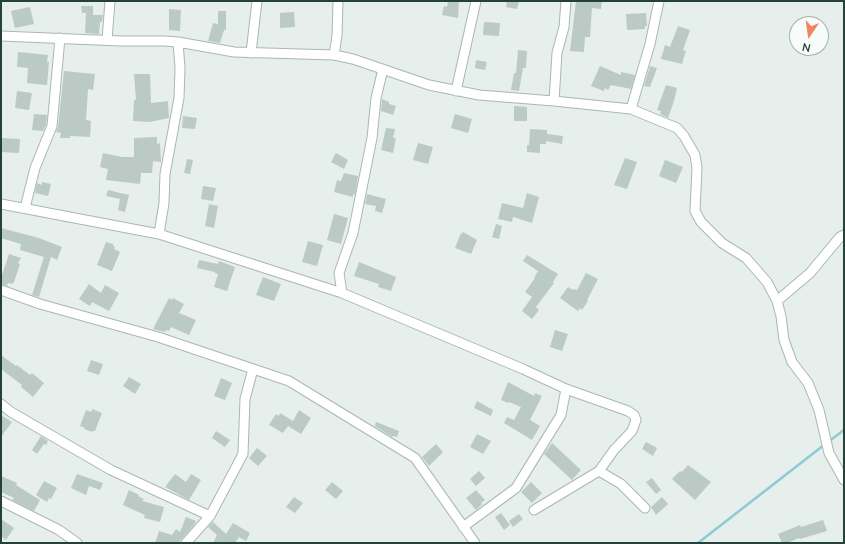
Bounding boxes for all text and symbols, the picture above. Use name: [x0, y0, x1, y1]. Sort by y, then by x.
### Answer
north arrow: [789, 16, 829, 56]
text: N: [801, 39, 812, 55]

